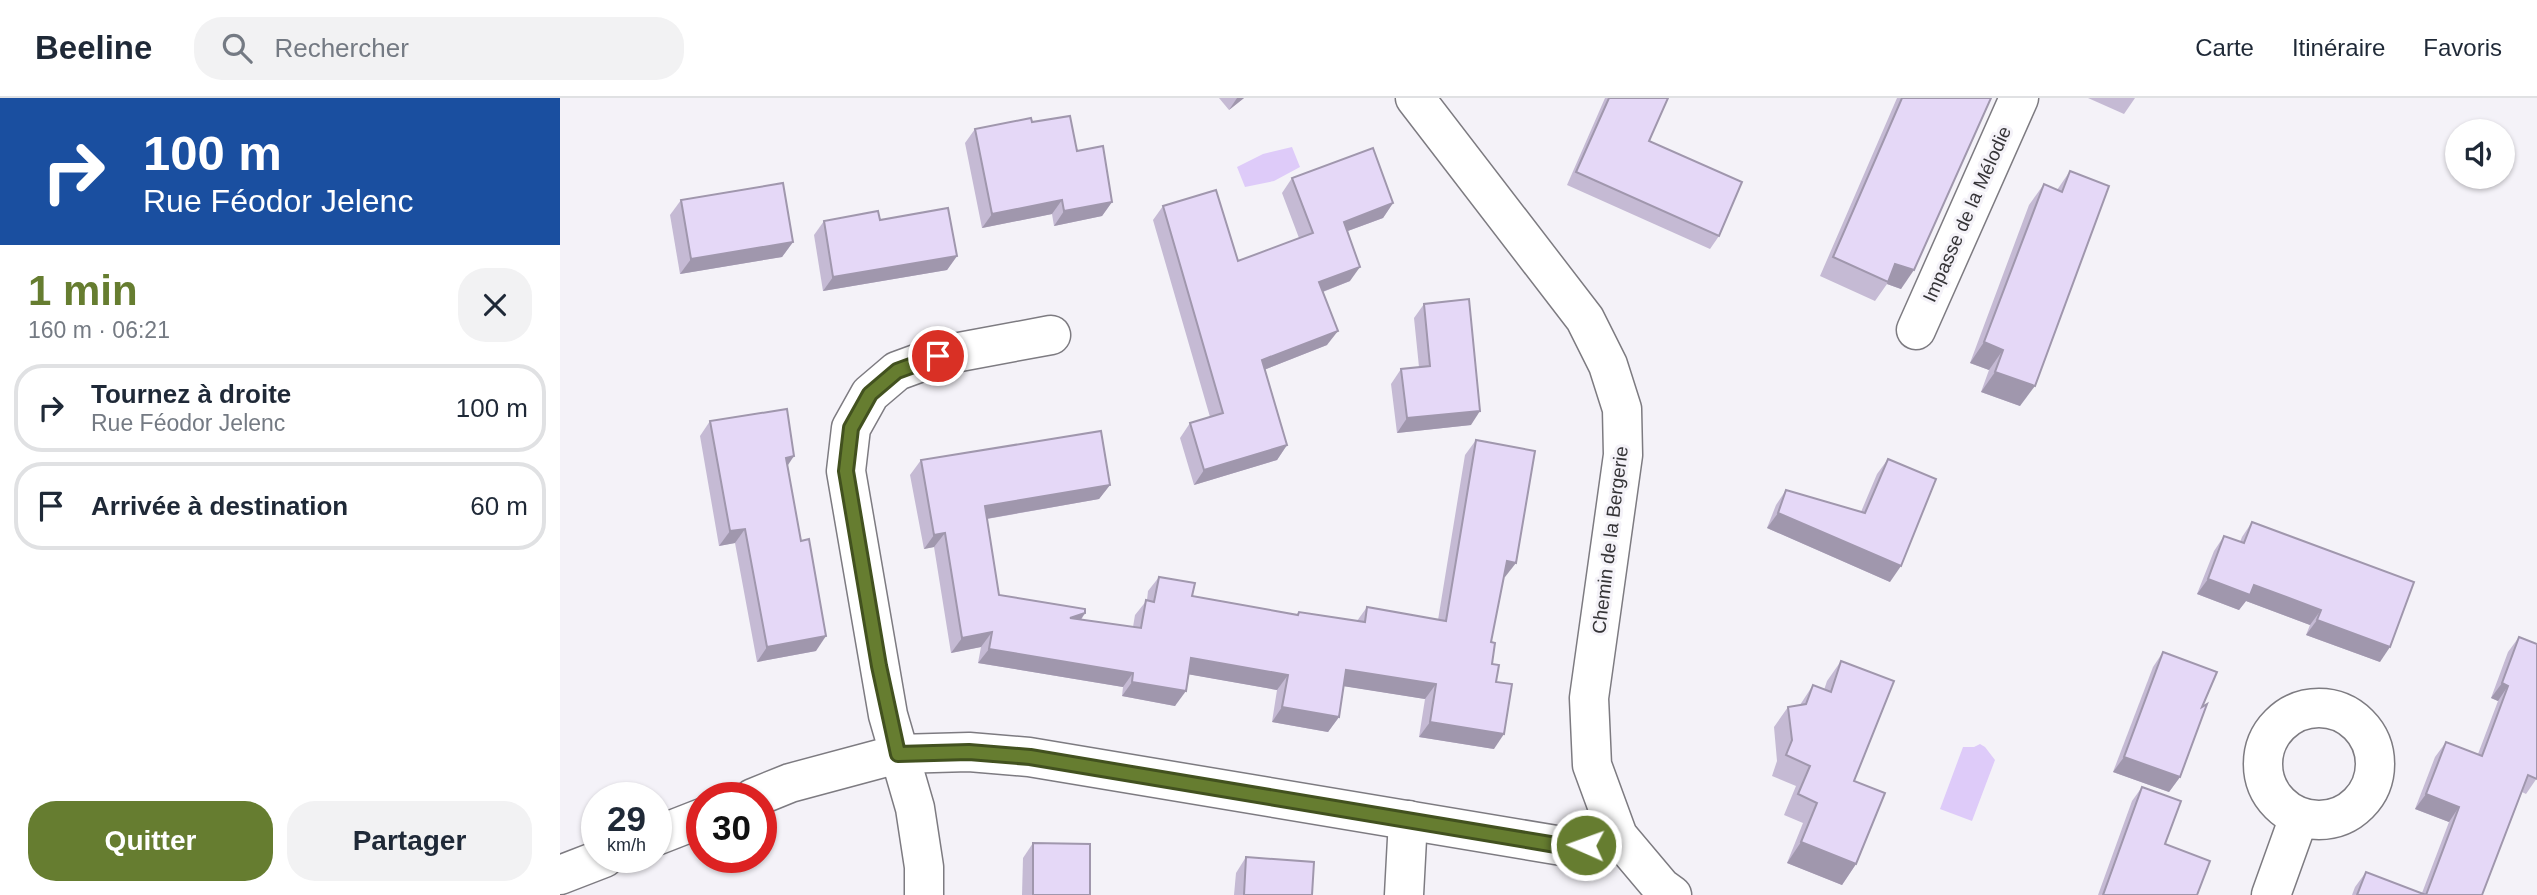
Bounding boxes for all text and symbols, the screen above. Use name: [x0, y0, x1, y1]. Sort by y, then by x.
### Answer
search box: [194, 17, 684, 80]
text: Beeline: [35, 29, 152, 66]
icon: search: [218, 29, 256, 67]
text: Rechercher: [274, 33, 409, 63]
text: Carte: [2195, 34, 2254, 61]
text: Itinéraire: [2292, 34, 2385, 61]
text: Favoris: [2423, 34, 2502, 61]
map controls: [2445, 119, 2515, 189]
button: sound: [2445, 119, 2515, 189]
street label: Impasse de la Mélodie: [1919, 123, 2015, 305]
icon: right: [28, 126, 119, 217]
text: 100 m: [143, 126, 282, 180]
text: Rue Féodor Jelenc: [143, 183, 413, 219]
text: 1 min: [28, 267, 138, 314]
button: close: [458, 268, 532, 342]
text: 160 m · 06:21: [28, 317, 170, 343]
pin: [908, 326, 968, 386]
icon: arrive: [919, 337, 957, 375]
text: Tournez à droite: [91, 379, 291, 409]
icon: right: [32, 389, 70, 427]
text: 100 m: [456, 393, 528, 423]
text: Rue Féodor Jelenc: [91, 410, 285, 436]
street label: Chemin de la Bergerie: [1588, 445, 1632, 635]
icon: arrive: [32, 487, 70, 525]
text: Arrivée à destination: [91, 491, 348, 521]
text: 60 m: [470, 491, 528, 521]
speed limit sign: 30: [686, 782, 777, 873]
text: 29: [607, 799, 646, 838]
button: Quitter: [28, 801, 273, 881]
button: Partager: [287, 801, 532, 881]
position arrow: [1549, 808, 1623, 882]
text: km/h: [607, 835, 646, 855]

